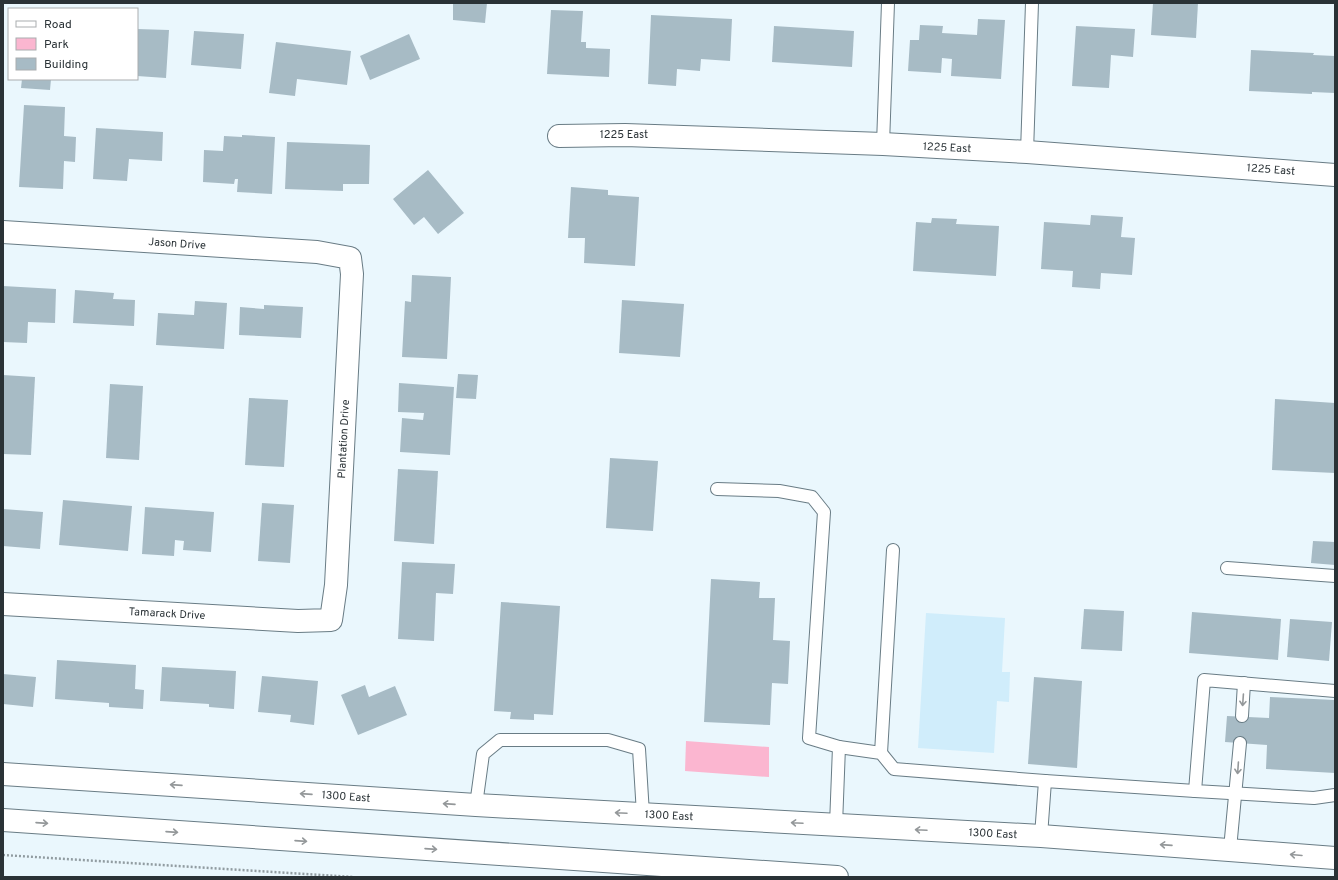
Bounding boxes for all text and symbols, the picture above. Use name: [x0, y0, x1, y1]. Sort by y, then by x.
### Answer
legend: [8, 8, 138, 80]
text: Road: [44, 17, 72, 33]
text: Park: [44, 37, 69, 53]
text: Building: [44, 57, 88, 73]
street label: 1225 East: [600, 128, 648, 142]
street label: 1225 East: [922, 140, 972, 156]
street label: 1225 East: [1246, 161, 1296, 179]
street label: Jason Drive: [148, 235, 206, 253]
street label: Plantation Drive: [335, 399, 353, 479]
street label: Tamarack Drive: [128, 605, 206, 623]
one-way arrow: [1240, 693, 1247, 706]
one-way arrow: [1234, 761, 1241, 774]
one-way arrow: [170, 782, 183, 789]
street label: 1300 East: [321, 788, 371, 806]
one-way arrow: [300, 790, 313, 797]
one-way arrow: [443, 800, 456, 807]
street label: 1300 East: [644, 808, 694, 824]
one-way arrow: [615, 810, 628, 817]
one-way arrow: [791, 819, 804, 827]
one-way arrow: [35, 820, 48, 827]
one-way arrow: [915, 826, 928, 833]
street label: 1300 East: [968, 826, 1018, 842]
one-way arrow: [165, 828, 178, 835]
one-way arrow: [294, 837, 307, 844]
one-way arrow: [1160, 841, 1173, 848]
one-way arrow: [424, 846, 437, 853]
one-way arrow: [1290, 851, 1303, 858]

